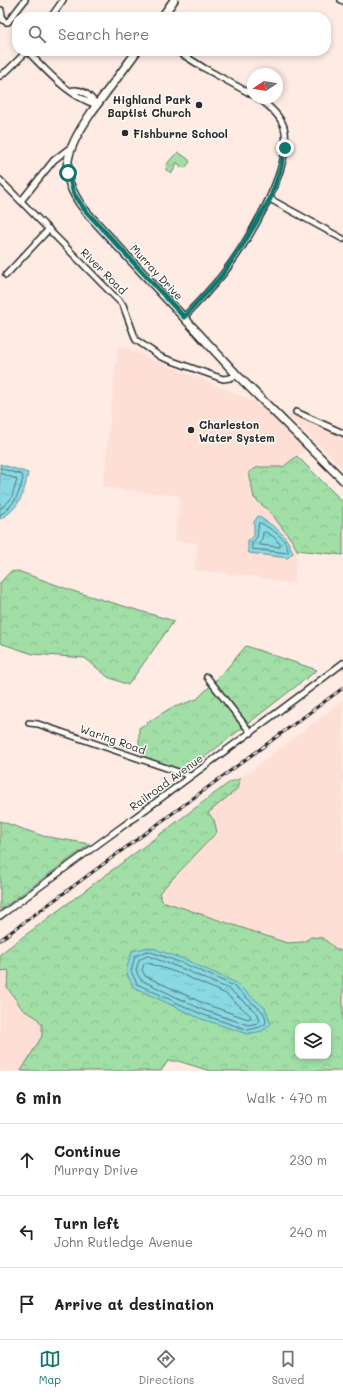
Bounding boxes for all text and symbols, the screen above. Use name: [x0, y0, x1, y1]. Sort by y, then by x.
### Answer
search box: [12, 12, 331, 56]
icon: search: [26, 23, 48, 45]
text: Search here: [58, 24, 149, 44]
north arrow: [247, 68, 283, 104]
place label: Highland Park Baptist Church: [107, 92, 191, 120]
marker: Highland Park Baptist Church: [194, 100, 204, 110]
place label: Fishburne School: [133, 126, 228, 141]
marker: Fishburne School: [120, 128, 130, 138]
route end: [276, 139, 294, 157]
route start: [59, 164, 77, 182]
street label: Murray Drive: [127, 241, 187, 303]
street label: River Road: [78, 245, 130, 297]
place label: Charleston Water System: [199, 417, 275, 445]
marker: Charleston Water System: [186, 425, 196, 435]
street label: Waring Road: [78, 721, 148, 757]
street label: Railroad Avenue: [126, 750, 206, 814]
map controls: [295, 1023, 331, 1059]
button: layers: [295, 1023, 331, 1059]
text: 6 min: [16, 1086, 61, 1108]
text: Walk · 470 m: [246, 1089, 327, 1106]
text: Continue: [54, 1141, 121, 1161]
icon: ahead: [16, 1149, 38, 1171]
text: 230 m: [290, 1151, 327, 1168]
text: Murray Drive: [54, 1161, 138, 1178]
text: Turn left: [54, 1213, 119, 1233]
icon: left: [16, 1221, 38, 1243]
text: 240 m: [290, 1223, 327, 1240]
text: John Rutledge Avenue: [54, 1233, 193, 1250]
icon: arrive: [16, 1293, 38, 1315]
text: Arrive at destination: [54, 1294, 214, 1314]
tab: Map: [39, 1348, 61, 1387]
tab: Directions: [138, 1348, 194, 1387]
tab: Saved: [272, 1348, 304, 1387]

